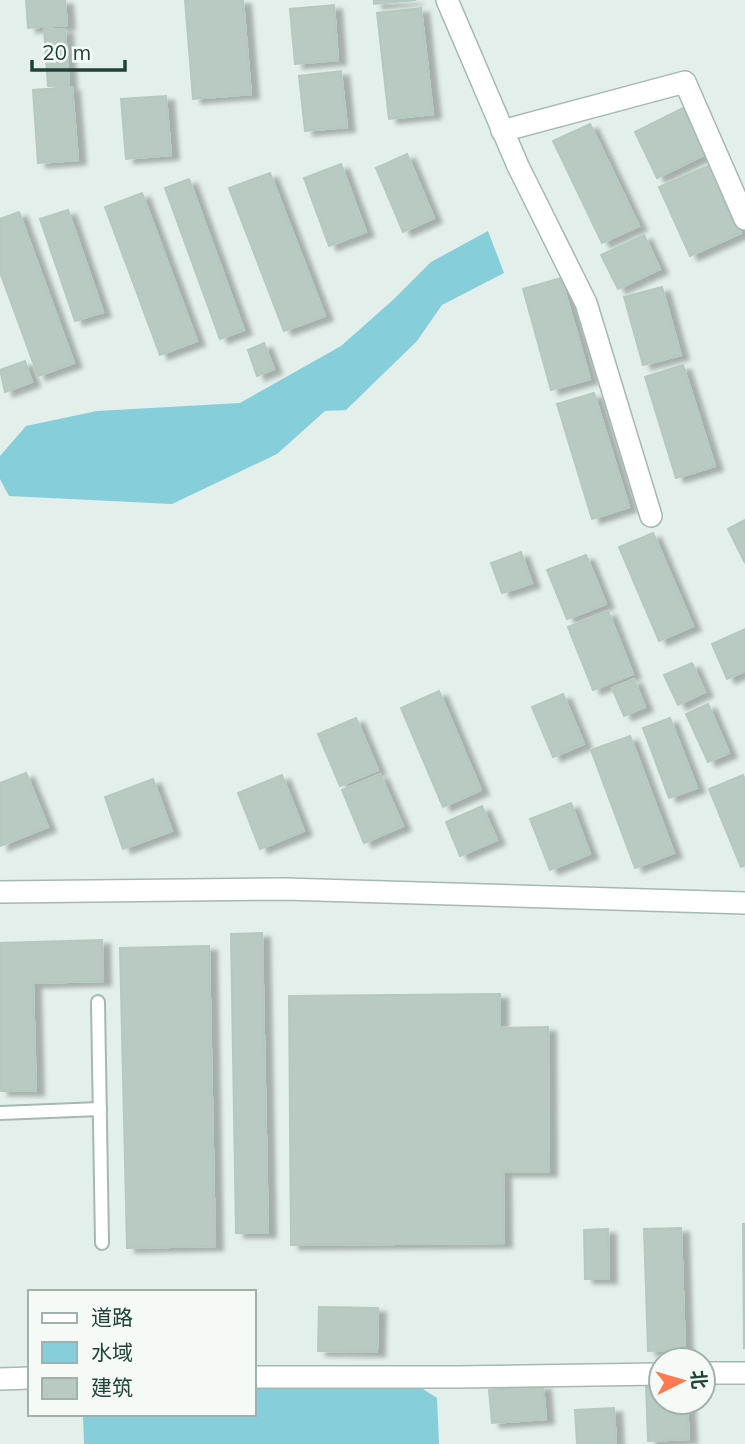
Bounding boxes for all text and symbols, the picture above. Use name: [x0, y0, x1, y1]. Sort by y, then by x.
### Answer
scale bar: [32, 28, 124, 72]
text: 20 m: [42, 39, 91, 65]
legend: [28, 1290, 256, 1416]
text: 道路: [91, 1304, 133, 1330]
text: 水域: [91, 1339, 133, 1365]
north arrow: [647, 1346, 717, 1416]
text: 北: [686, 1369, 712, 1390]
text: 建筑: [91, 1374, 133, 1400]

